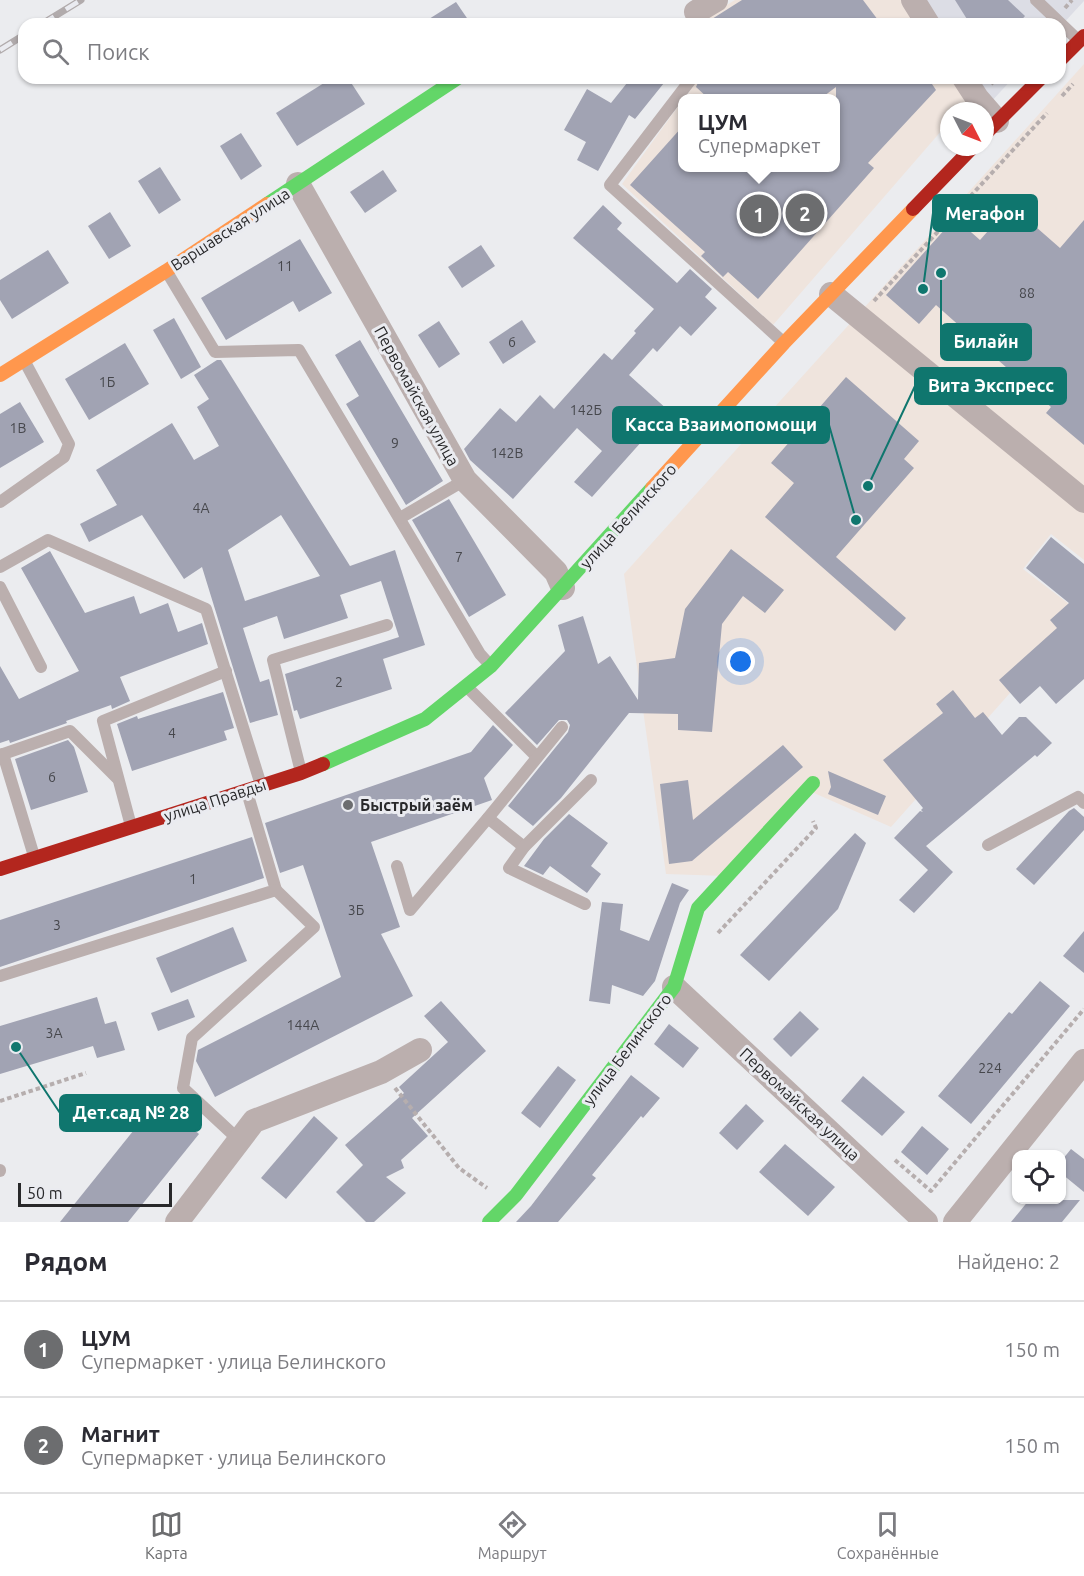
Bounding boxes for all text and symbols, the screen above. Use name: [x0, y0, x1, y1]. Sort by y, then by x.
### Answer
search box: [18, 18, 1066, 84]
icon: search: [39, 35, 72, 68]
text: Поиск: [87, 39, 150, 64]
popup: [678, 94, 840, 172]
north arrow: [940, 102, 994, 156]
text: ЦУМ: [698, 109, 748, 134]
text: Супермаркет: [698, 134, 820, 157]
street label: Варшавская улица: [167, 184, 293, 274]
pin: 2: [786, 190, 824, 236]
pin: 1: [740, 192, 778, 236]
callout: Мегафон: [933, 195, 1037, 231]
text: Мегафон: [945, 203, 1025, 223]
house number: 11: [277, 258, 293, 274]
house number: 88: [1019, 285, 1035, 301]
street label: Первомайская улица: [371, 323, 463, 469]
callout: Билайн: [941, 324, 1031, 360]
text: Билайн: [953, 331, 1019, 351]
house number: 6: [508, 334, 516, 350]
callout: Вита Экспресс: [915, 368, 1066, 404]
house number: 1Б: [99, 374, 115, 390]
text: Вита Экспресс: [928, 375, 1054, 395]
house number: 142Б: [570, 402, 602, 418]
callout: Касса Взаимопомощи: [613, 407, 829, 443]
text: Касса Взаимопомощи: [625, 414, 817, 434]
house number: 1В: [10, 420, 26, 436]
house number: 9: [391, 435, 399, 451]
house number: 142В: [491, 445, 523, 461]
street label: улица Белинского: [576, 460, 680, 572]
house number: 4А: [193, 500, 210, 516]
house number: 7: [455, 549, 463, 565]
your location: [726, 647, 755, 676]
house number: 2: [335, 674, 343, 690]
house number: 4: [168, 725, 176, 741]
house number: 6: [48, 769, 56, 785]
street label: улица Правды: [162, 775, 268, 825]
place label: Быстрый заём: [360, 796, 473, 814]
marker: Быстрый заём: [341, 798, 355, 812]
house number: 1: [189, 871, 197, 887]
house number: 3Б: [348, 902, 364, 918]
house number: 3: [53, 917, 61, 933]
street label: улица Белинского: [579, 990, 675, 1108]
house number: 144А: [287, 1017, 319, 1033]
house number: 3А: [46, 1025, 63, 1041]
street label: Первомайская улица: [737, 1044, 863, 1164]
house number: 224: [978, 1060, 1002, 1076]
callout: Дет.сад № 28: [60, 1095, 201, 1131]
text: Дет.сад № 28: [73, 1102, 189, 1122]
map controls: [1012, 1150, 1066, 1204]
button: locate: [1012, 1150, 1066, 1204]
scale bar: [18, 1180, 172, 1208]
text: 50 m: [27, 1184, 63, 1202]
text: Рядом: [24, 1247, 108, 1276]
text: Найдено: 2: [957, 1250, 1060, 1273]
text: ЦУМ: [81, 1325, 131, 1350]
text: 1: [38, 1338, 49, 1361]
text: 150 m: [1004, 1338, 1060, 1361]
text: Супермаркет · улица Белинского: [81, 1350, 386, 1373]
text: Магнит: [81, 1421, 160, 1446]
text: 2: [38, 1434, 49, 1457]
text: 150 m: [1004, 1434, 1060, 1457]
text: Супермаркет · улица Белинского: [81, 1446, 386, 1469]
tab: Карта: [145, 1508, 188, 1562]
tab: Маршрут: [478, 1508, 547, 1562]
tab: Сохранённые: [837, 1508, 939, 1562]

